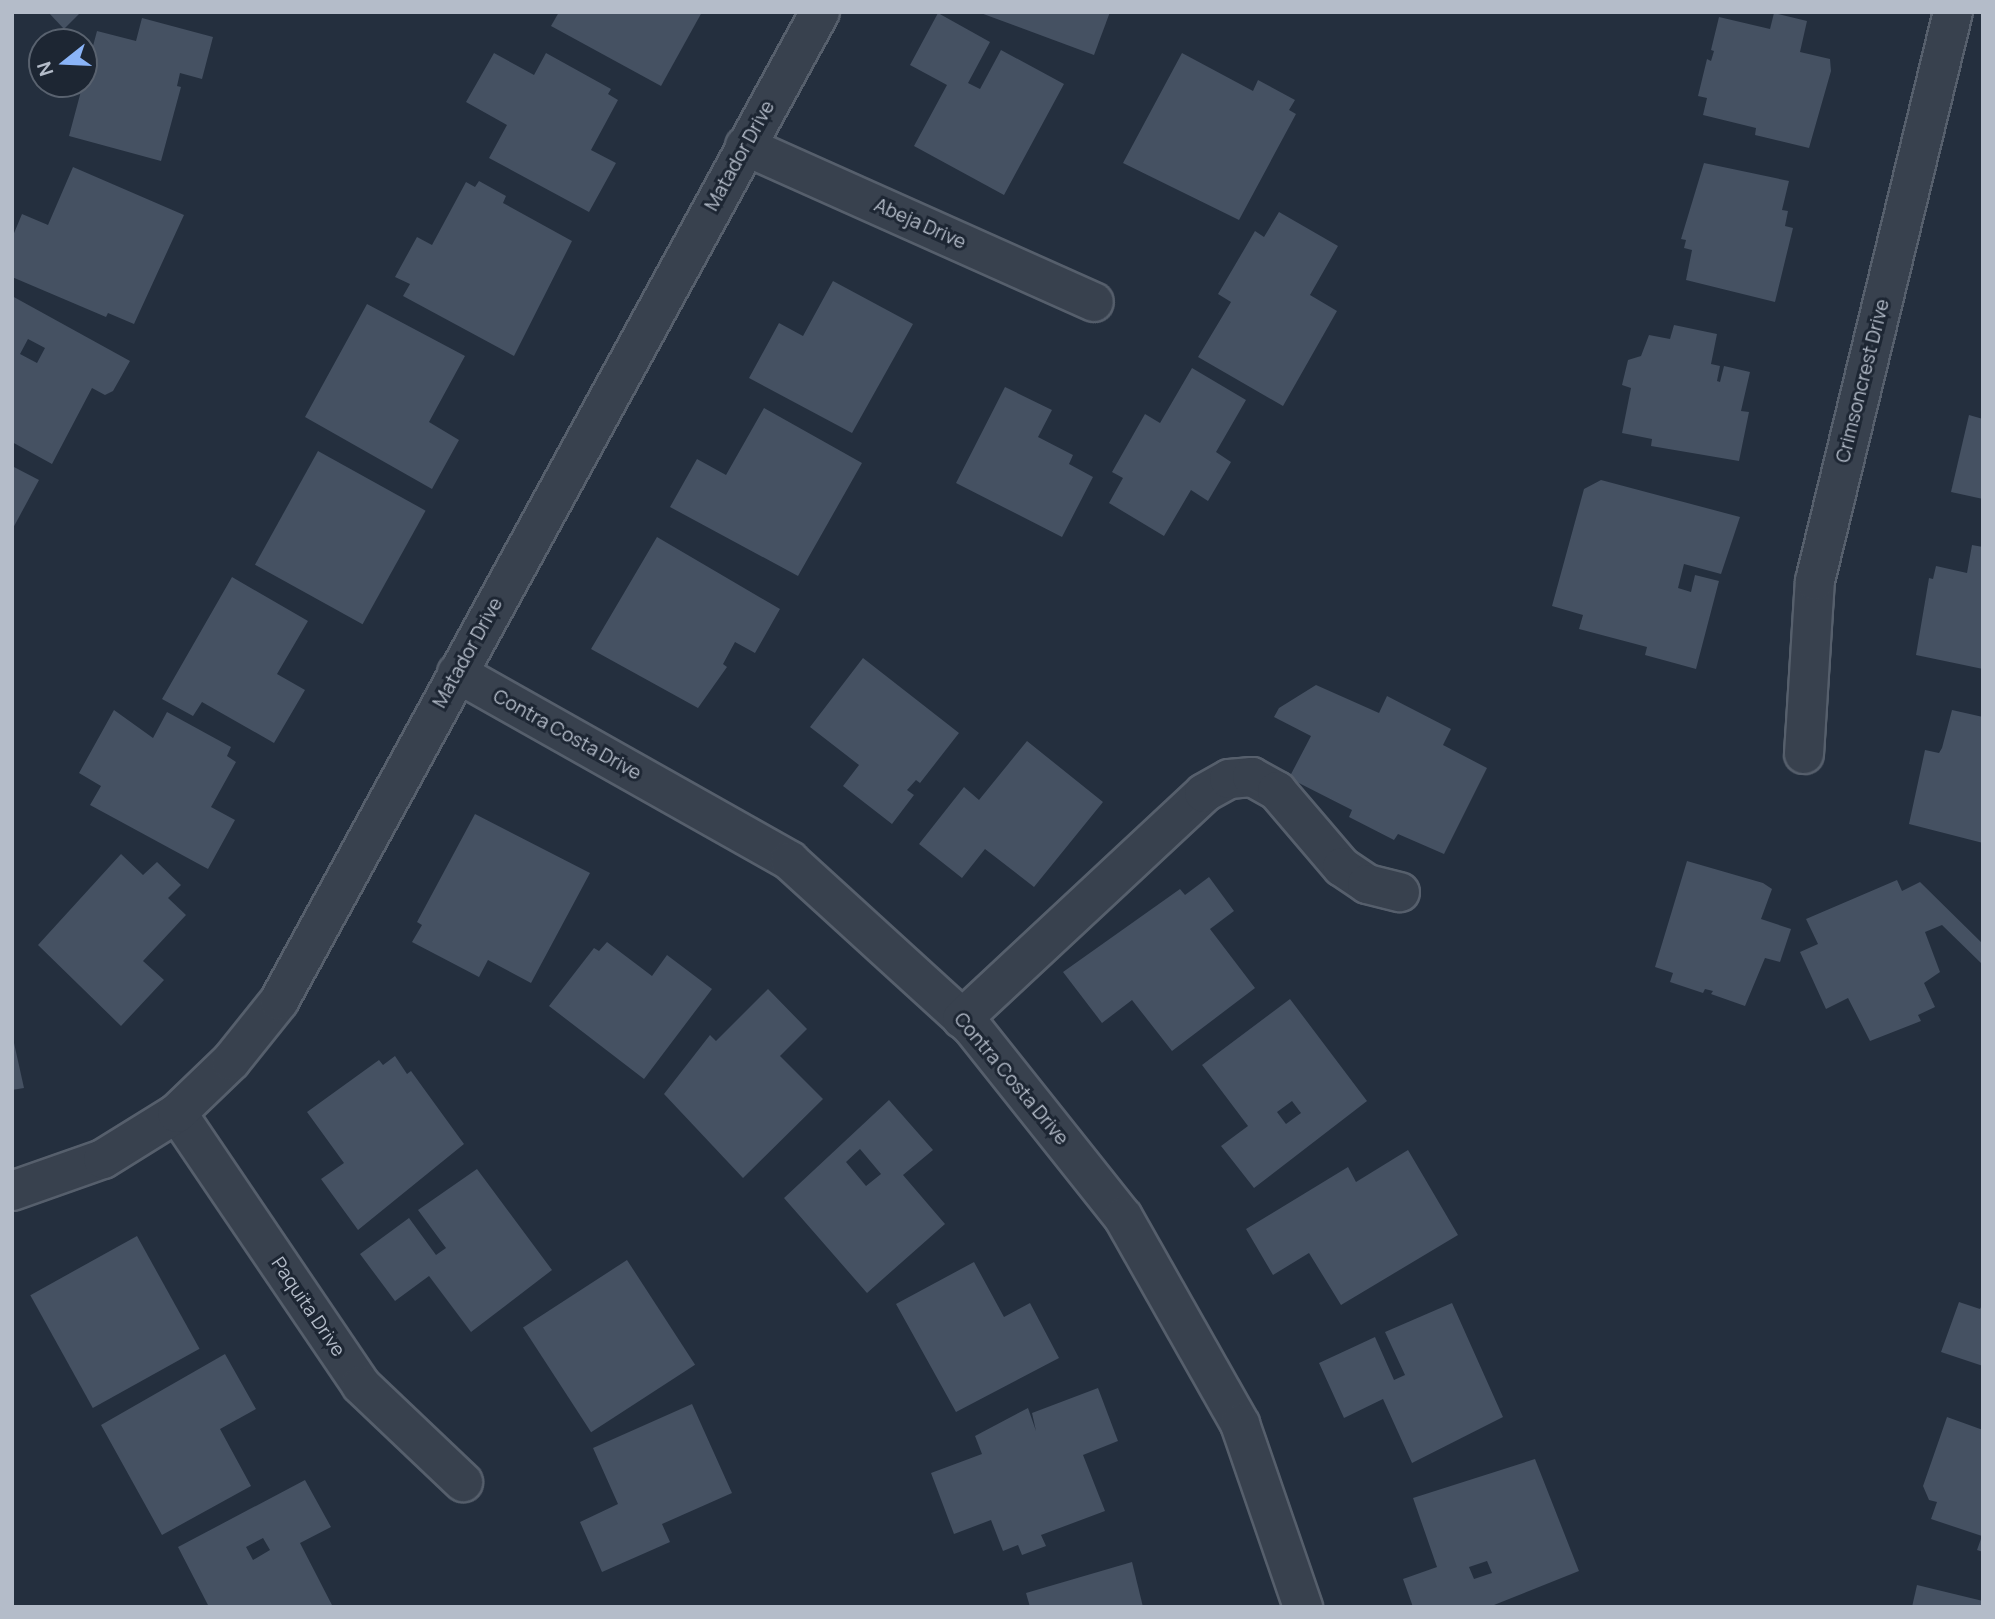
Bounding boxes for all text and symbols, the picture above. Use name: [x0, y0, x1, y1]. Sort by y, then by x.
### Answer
north arrow: [28, 28, 98, 98]
text: N: [30, 58, 59, 79]
street label: Matador Drive: [700, 97, 780, 215]
street label: Abeja Drive: [871, 194, 969, 254]
street label: Crimsoncrest Drive: [1832, 297, 1894, 465]
street label: Matador Drive: [428, 594, 508, 712]
street label: Contra Costa Drive: [489, 685, 645, 785]
street label: Contra Costa Drive: [949, 1008, 1073, 1150]
street label: Paquita Drive: [266, 1253, 350, 1361]

